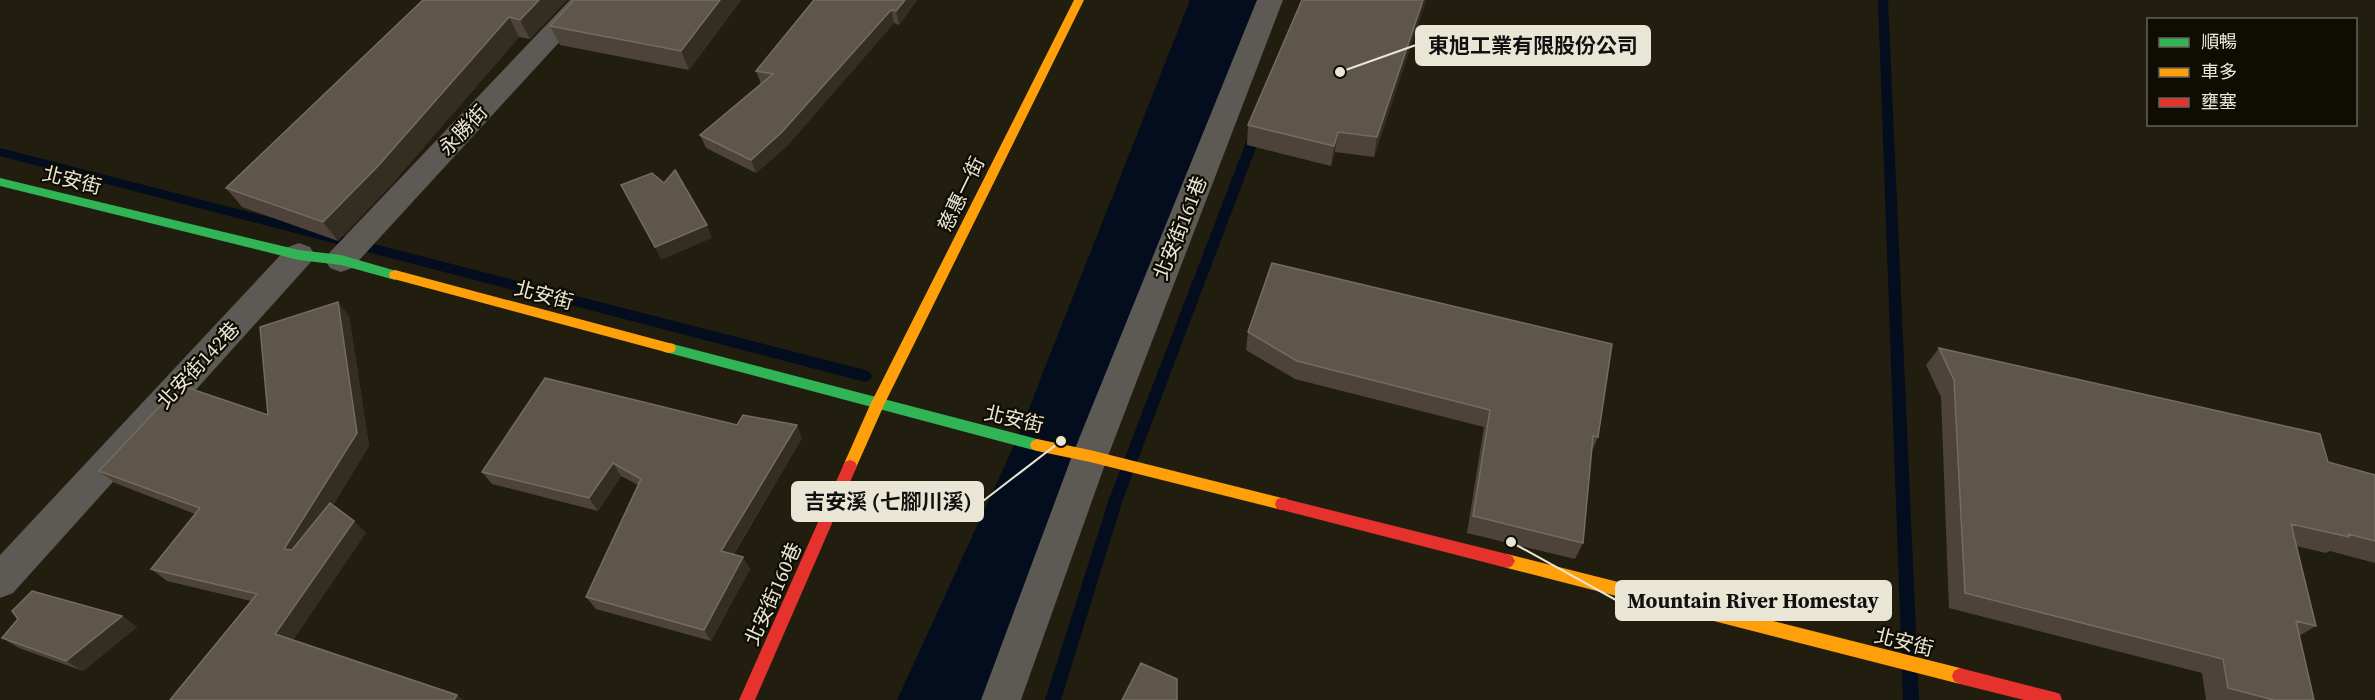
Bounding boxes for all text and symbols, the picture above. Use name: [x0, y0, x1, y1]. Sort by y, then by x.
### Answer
legend: [2147, 18, 2357, 126]
callout: 東旭工業有限股份公司: [1416, 26, 1650, 65]
text: 順暢: [2201, 29, 2237, 54]
text: 東旭工業有限股份公司: [1428, 31, 1638, 60]
text: 車多: [2201, 59, 2237, 84]
text: 壅塞: [2201, 89, 2237, 114]
street label: 永勝街: [432, 99, 494, 161]
street label: 慈惠一街: [931, 152, 991, 236]
street label: 北安街: [40, 159, 104, 201]
street label: 北安街161巷: [1146, 172, 1214, 284]
street label: 北安街: [511, 274, 577, 316]
street label: 北安街142巷: [150, 315, 246, 415]
street label: 北安街: [982, 399, 1046, 439]
callout: 吉安溪 (七腳川溪): [792, 482, 983, 521]
text: 吉安溪 (七腳川溪): [804, 487, 972, 516]
street label: 北安街160巷: [738, 538, 808, 650]
callout: Mountain River Homestay: [1616, 581, 1891, 620]
text: Mountain River Homestay: [1627, 586, 1879, 615]
street label: 北安街: [1872, 621, 1936, 663]

